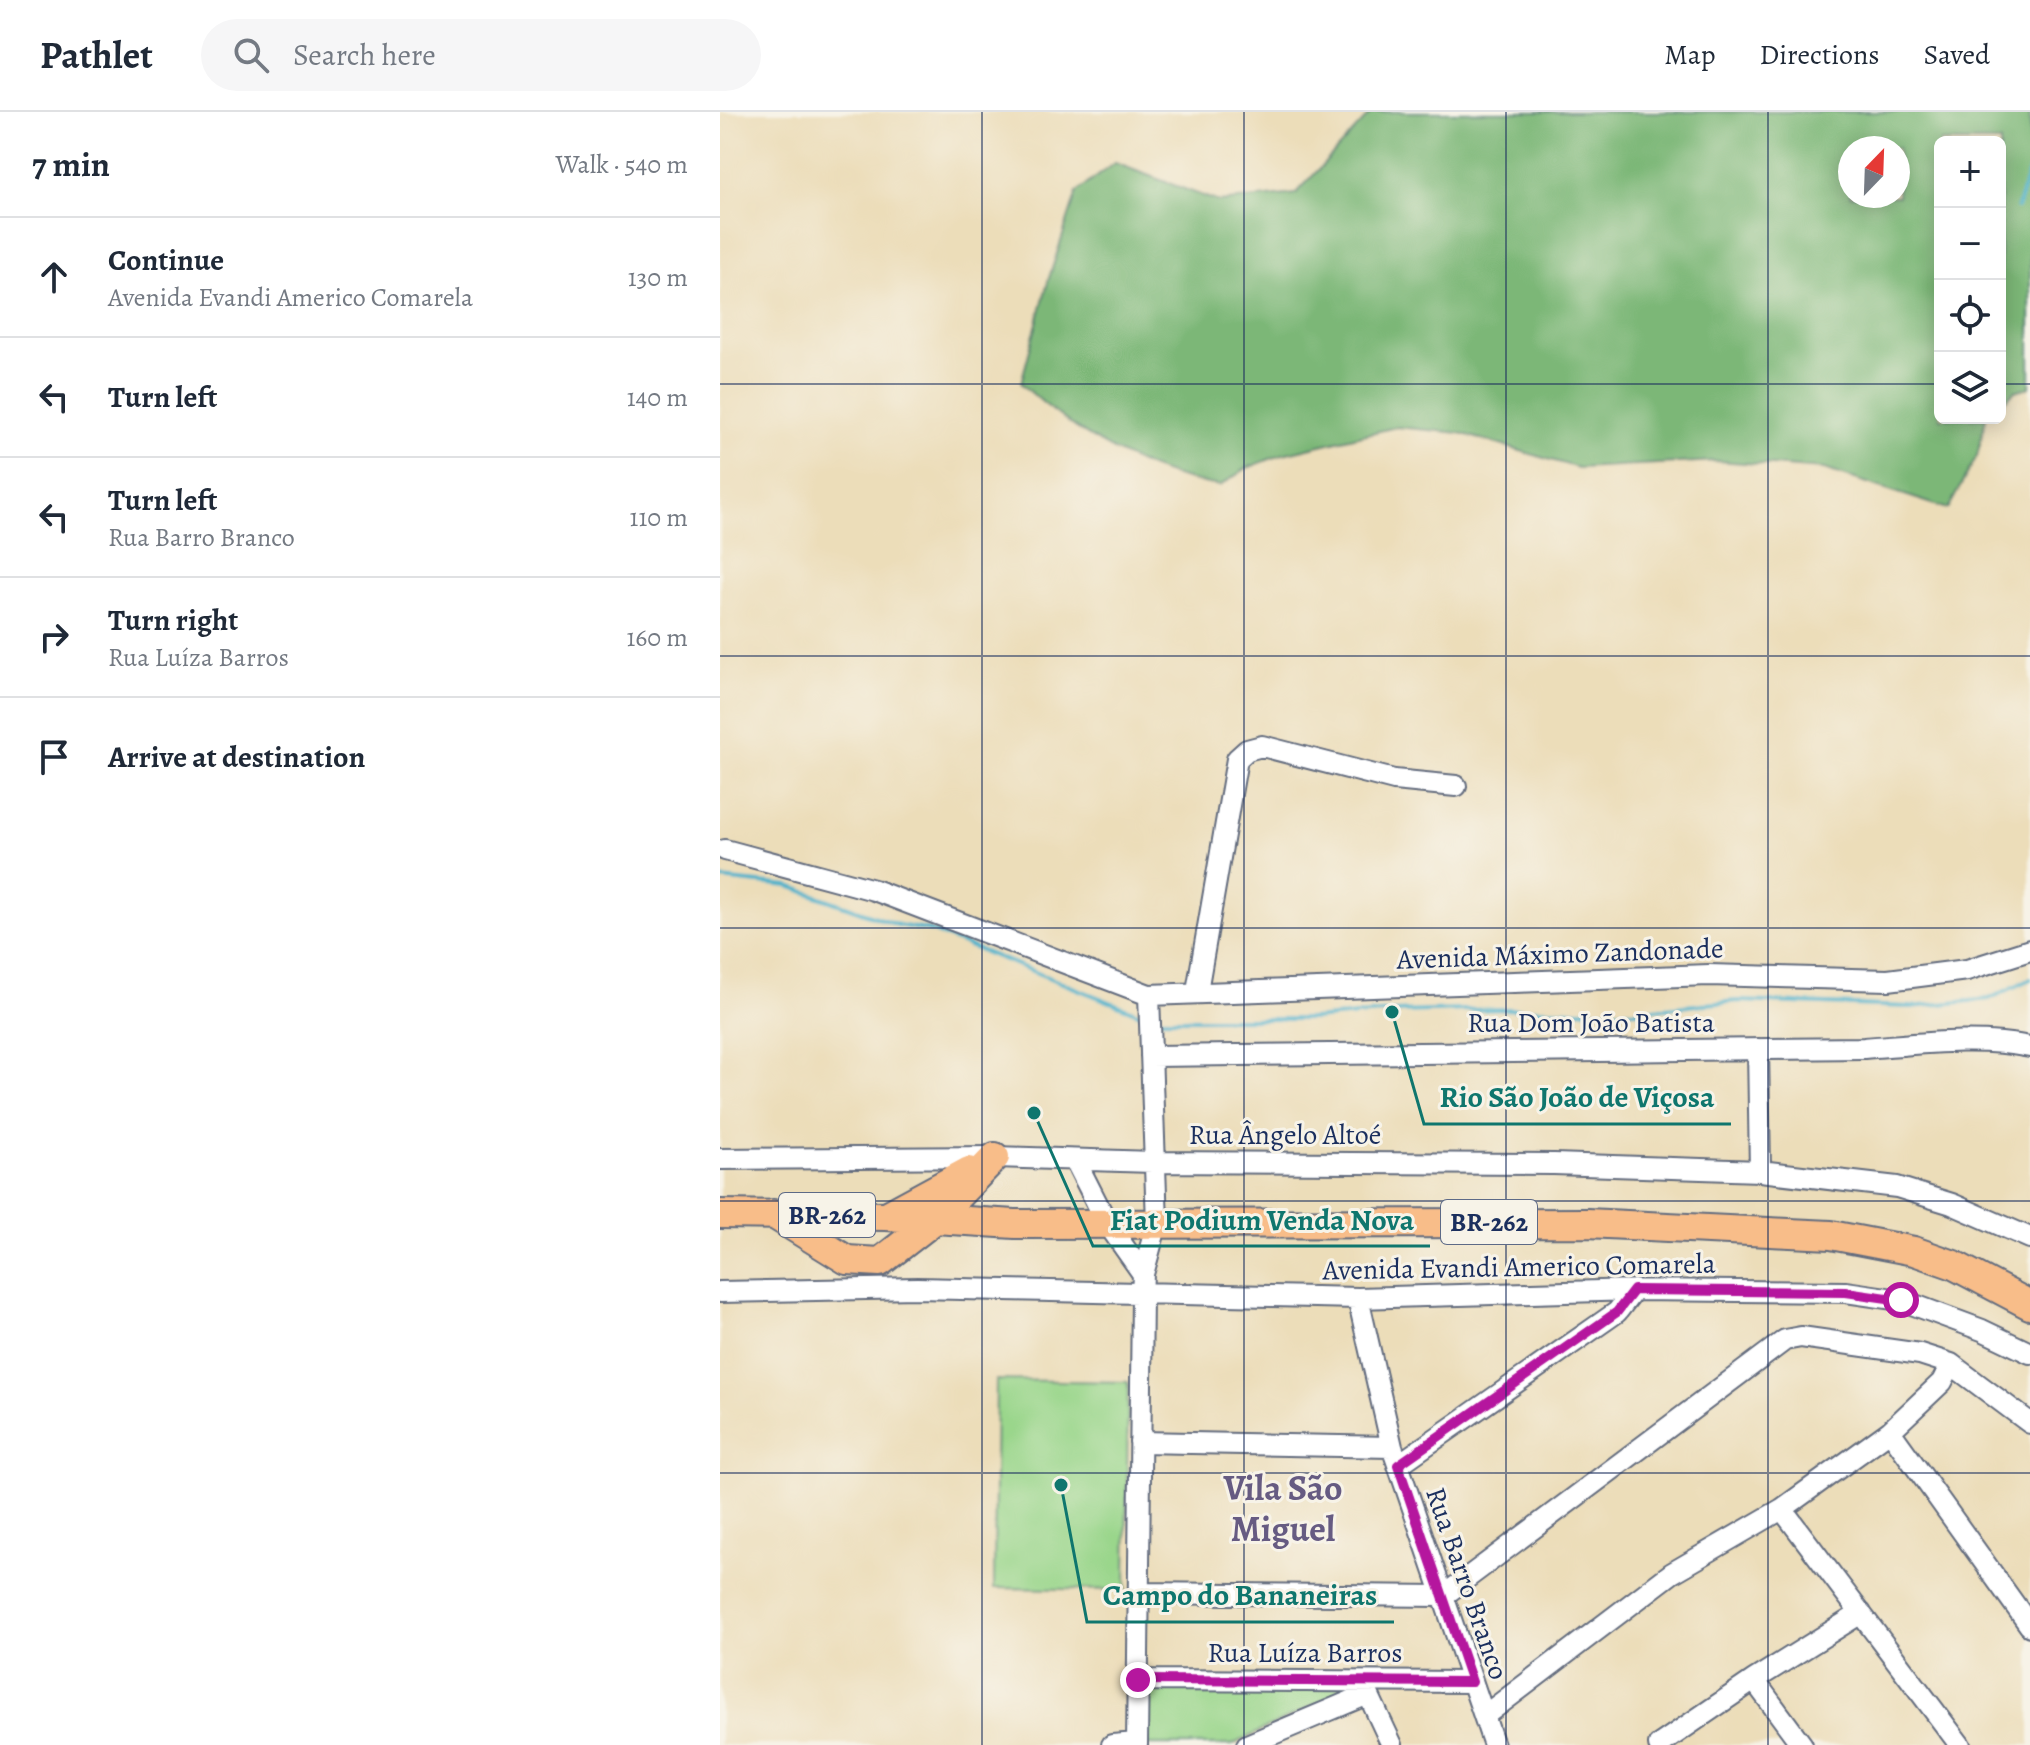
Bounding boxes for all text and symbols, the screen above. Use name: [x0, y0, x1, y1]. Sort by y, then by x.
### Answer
search box: [201, 19, 761, 91]
text: Pathlet: [40, 29, 153, 81]
icon: search: [229, 33, 273, 77]
text: Search here: [293, 35, 436, 75]
text: Map: [1664, 36, 1715, 74]
text: Directions: [1759, 36, 1880, 74]
text: Saved: [1924, 36, 1990, 74]
north arrow: [1838, 136, 1910, 208]
map controls: [1934, 136, 2006, 424]
button: +: [1934, 136, 2006, 208]
text: 7 min: [32, 141, 110, 188]
text: Walk · 540 m: [555, 147, 688, 182]
button: −: [1934, 208, 2006, 280]
text: Continue: [108, 240, 224, 280]
icon: ahead: [32, 255, 76, 299]
text: 130 m: [628, 260, 688, 295]
text: Avenida Evandi Americo Comarela: [108, 280, 473, 315]
button: locate: [1934, 280, 2006, 352]
button: layers: [1934, 352, 2006, 424]
icon: left: [32, 375, 76, 419]
text: Turn left: [108, 377, 217, 417]
text: 140 m: [627, 380, 688, 415]
text: Turn left: [108, 480, 217, 520]
icon: left: [32, 495, 76, 539]
text: 110 m: [630, 500, 688, 535]
text: Rua Barro Branco: [108, 520, 295, 555]
text: Turn right: [108, 600, 238, 640]
icon: right: [32, 615, 76, 659]
text: 160 m: [626, 620, 688, 655]
text: Rua Luíza Barros: [108, 640, 289, 675]
icon: arrive: [32, 735, 76, 779]
text: Arrive at destination: [108, 737, 365, 777]
street label: Avenida Máximo Zandonade: [1395, 929, 1724, 979]
street label: Rua Dom João Batista: [1467, 1004, 1715, 1042]
callout: Rio São João de Viçosa: [1424, 1070, 1731, 1124]
text: Rio São João de Viçosa: [1440, 1077, 1715, 1117]
street label: Rua Ângelo Altoé: [1189, 1116, 1381, 1154]
callout: Fiat Podium Venda Nova: [1093, 1192, 1430, 1246]
road number: BR-262: [779, 1193, 875, 1237]
text: Fiat Podium Venda Nova: [1110, 1200, 1415, 1240]
road number: BR-262: [1441, 1200, 1537, 1244]
street label: Avenida Evandi Americo Comarela: [1321, 1245, 1716, 1289]
route start: [1883, 1282, 1919, 1318]
district label: Vila São Miguel: [1223, 1463, 1343, 1553]
street label: Rua Barro Branco: [1416, 1482, 1518, 1685]
callout: Campo do Bananeiras: [1087, 1568, 1394, 1622]
text: Campo do Bananeiras: [1103, 1575, 1377, 1615]
street label: Rua Luíza Barros: [1208, 1634, 1402, 1672]
route end: [1120, 1662, 1156, 1698]

